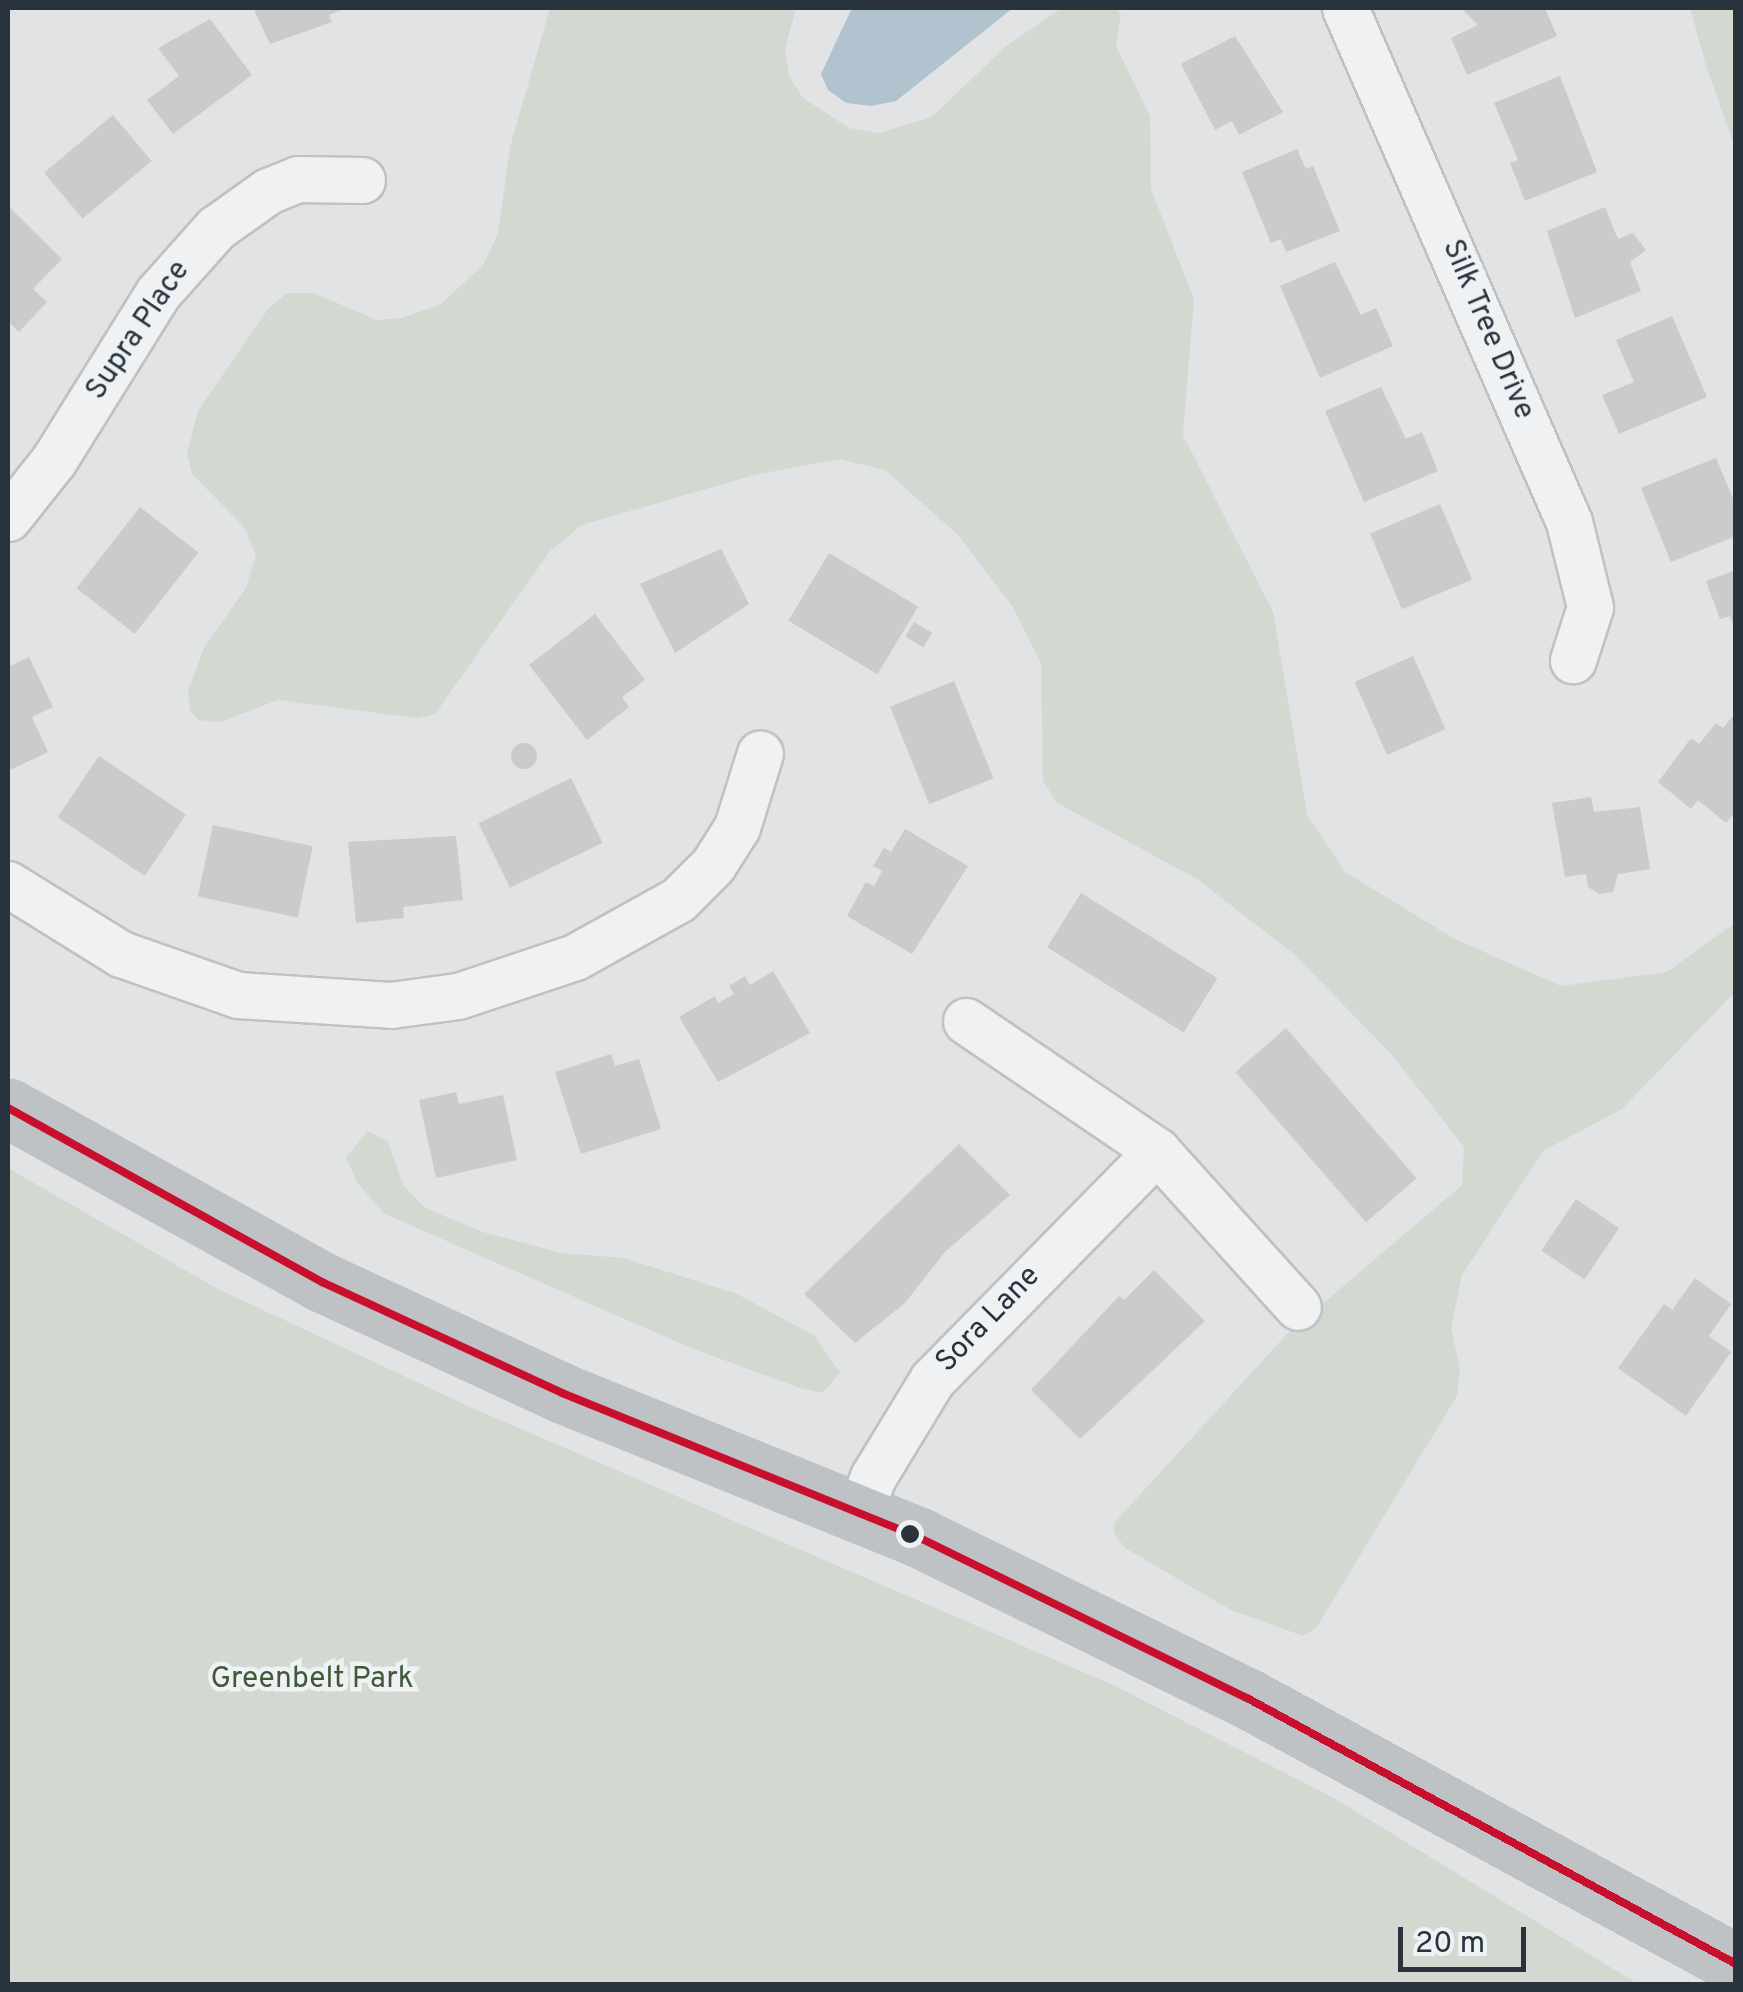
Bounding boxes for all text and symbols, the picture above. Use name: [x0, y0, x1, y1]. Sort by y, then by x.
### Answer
street label: Silk Tree Drive: [1433, 234, 1541, 426]
street label: Supra Place: [79, 255, 199, 407]
street label: Sora Lane: [929, 1259, 1049, 1381]
unlabelled marker: [900, 1524, 920, 1544]
park label: Greenbelt Park: [210, 1662, 414, 1698]
scale bar: [1403, 1907, 1530, 1969]
text: 20 m: [1415, 1926, 1485, 1963]

